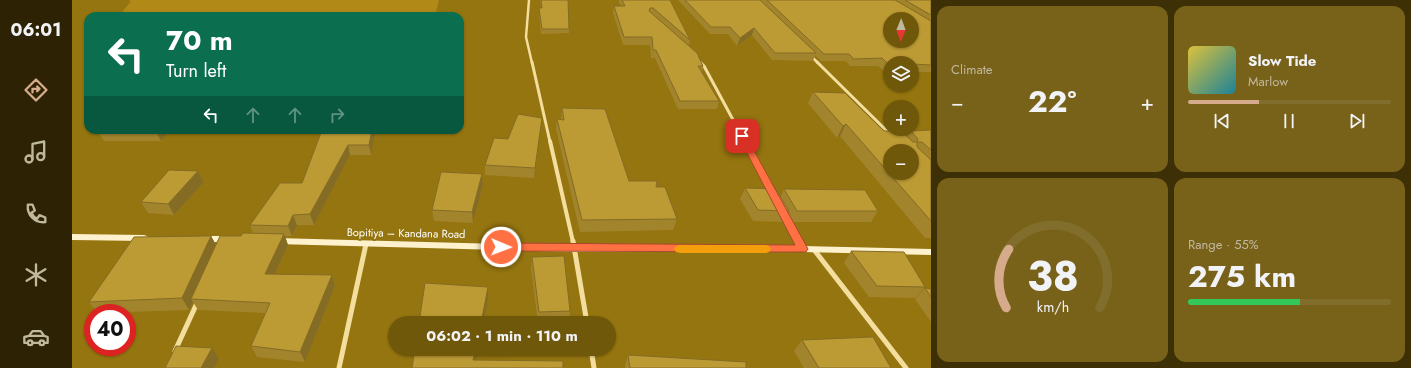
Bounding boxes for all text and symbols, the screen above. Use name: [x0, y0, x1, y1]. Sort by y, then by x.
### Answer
north arrow: [883, 12, 919, 48]
map controls: [883, 12, 919, 180]
text: 06:01: [11, 17, 61, 43]
text: 70 m: [166, 20, 233, 61]
icon: left: [100, 28, 152, 80]
text: Slow Tide: [1248, 50, 1316, 72]
button: layers: [883, 56, 919, 92]
text: Turn left: [166, 58, 226, 84]
text: Climate: [951, 60, 992, 79]
text: Marlow: [1248, 72, 1288, 91]
icon: directions: [22, 76, 50, 104]
text: 22°: [1028, 80, 1076, 123]
text: −: [951, 86, 964, 118]
text: +: [1140, 86, 1154, 118]
button: +: [883, 100, 919, 136]
icon: left: [200, 104, 222, 126]
icon: ahead: [242, 104, 264, 126]
icon: ahead: [284, 104, 306, 126]
icon: right: [326, 104, 348, 126]
icon: previous: [1211, 110, 1233, 132]
icon: pause: [1278, 110, 1300, 132]
icon: next: [1346, 110, 1368, 132]
pin: [725, 119, 759, 153]
icon: arrive: [731, 125, 753, 147]
icon: music: [22, 138, 50, 166]
button: −: [883, 144, 919, 180]
icon: phone: [22, 200, 50, 228]
street label: Bopitiya – Kandana Road: [347, 224, 465, 242]
position arrow: [480, 226, 522, 268]
text: Range · 55%: [1188, 235, 1259, 254]
text: 38: [1027, 246, 1078, 307]
text: 275 km: [1188, 255, 1296, 298]
icon: climate: [22, 261, 50, 289]
text: km/h: [1036, 297, 1069, 317]
speed limit sign: 40: [84, 304, 136, 356]
icon: car: [22, 323, 50, 351]
text: 06:02 · 1 min · 110 m: [426, 325, 578, 347]

